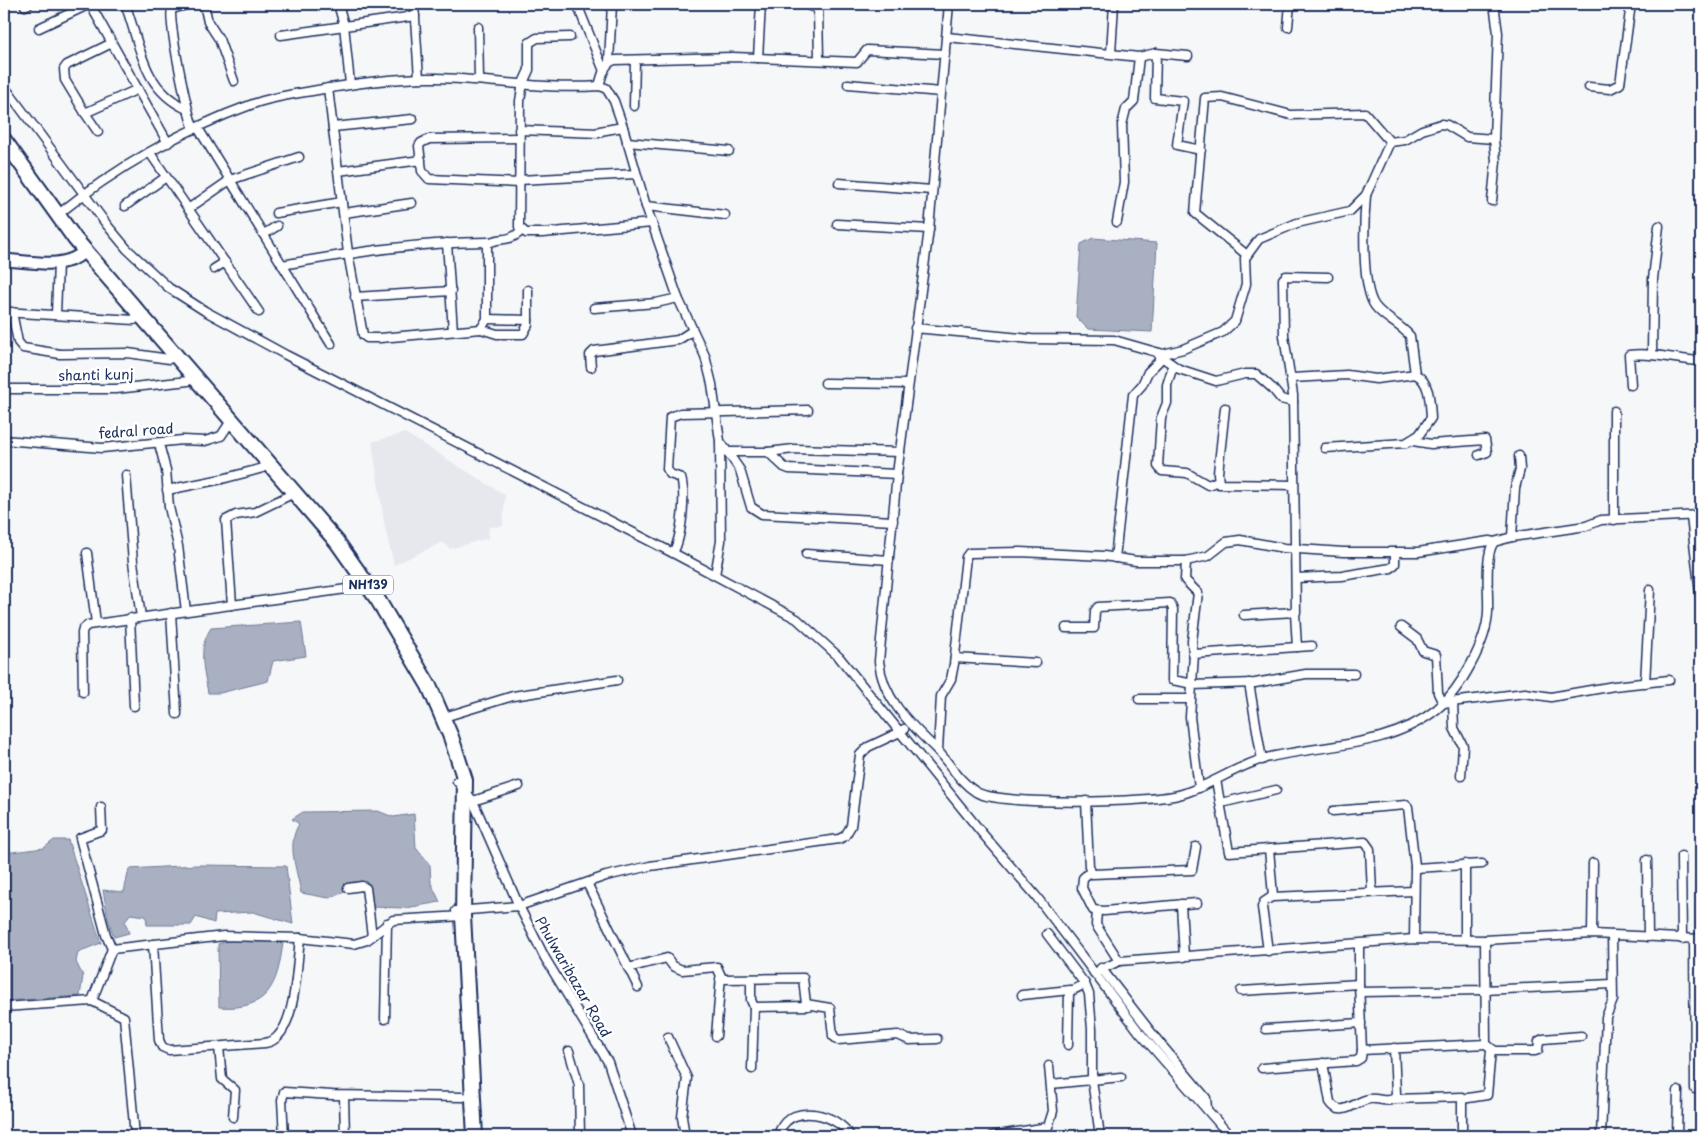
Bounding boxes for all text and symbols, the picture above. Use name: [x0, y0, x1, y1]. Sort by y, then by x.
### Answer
street label: shanti kunj: [58, 363, 134, 386]
street label: fedral road: [98, 417, 174, 444]
road number: NH139: [343, 576, 393, 594]
street label: Phulwaribazar Road: [530, 912, 617, 1041]

